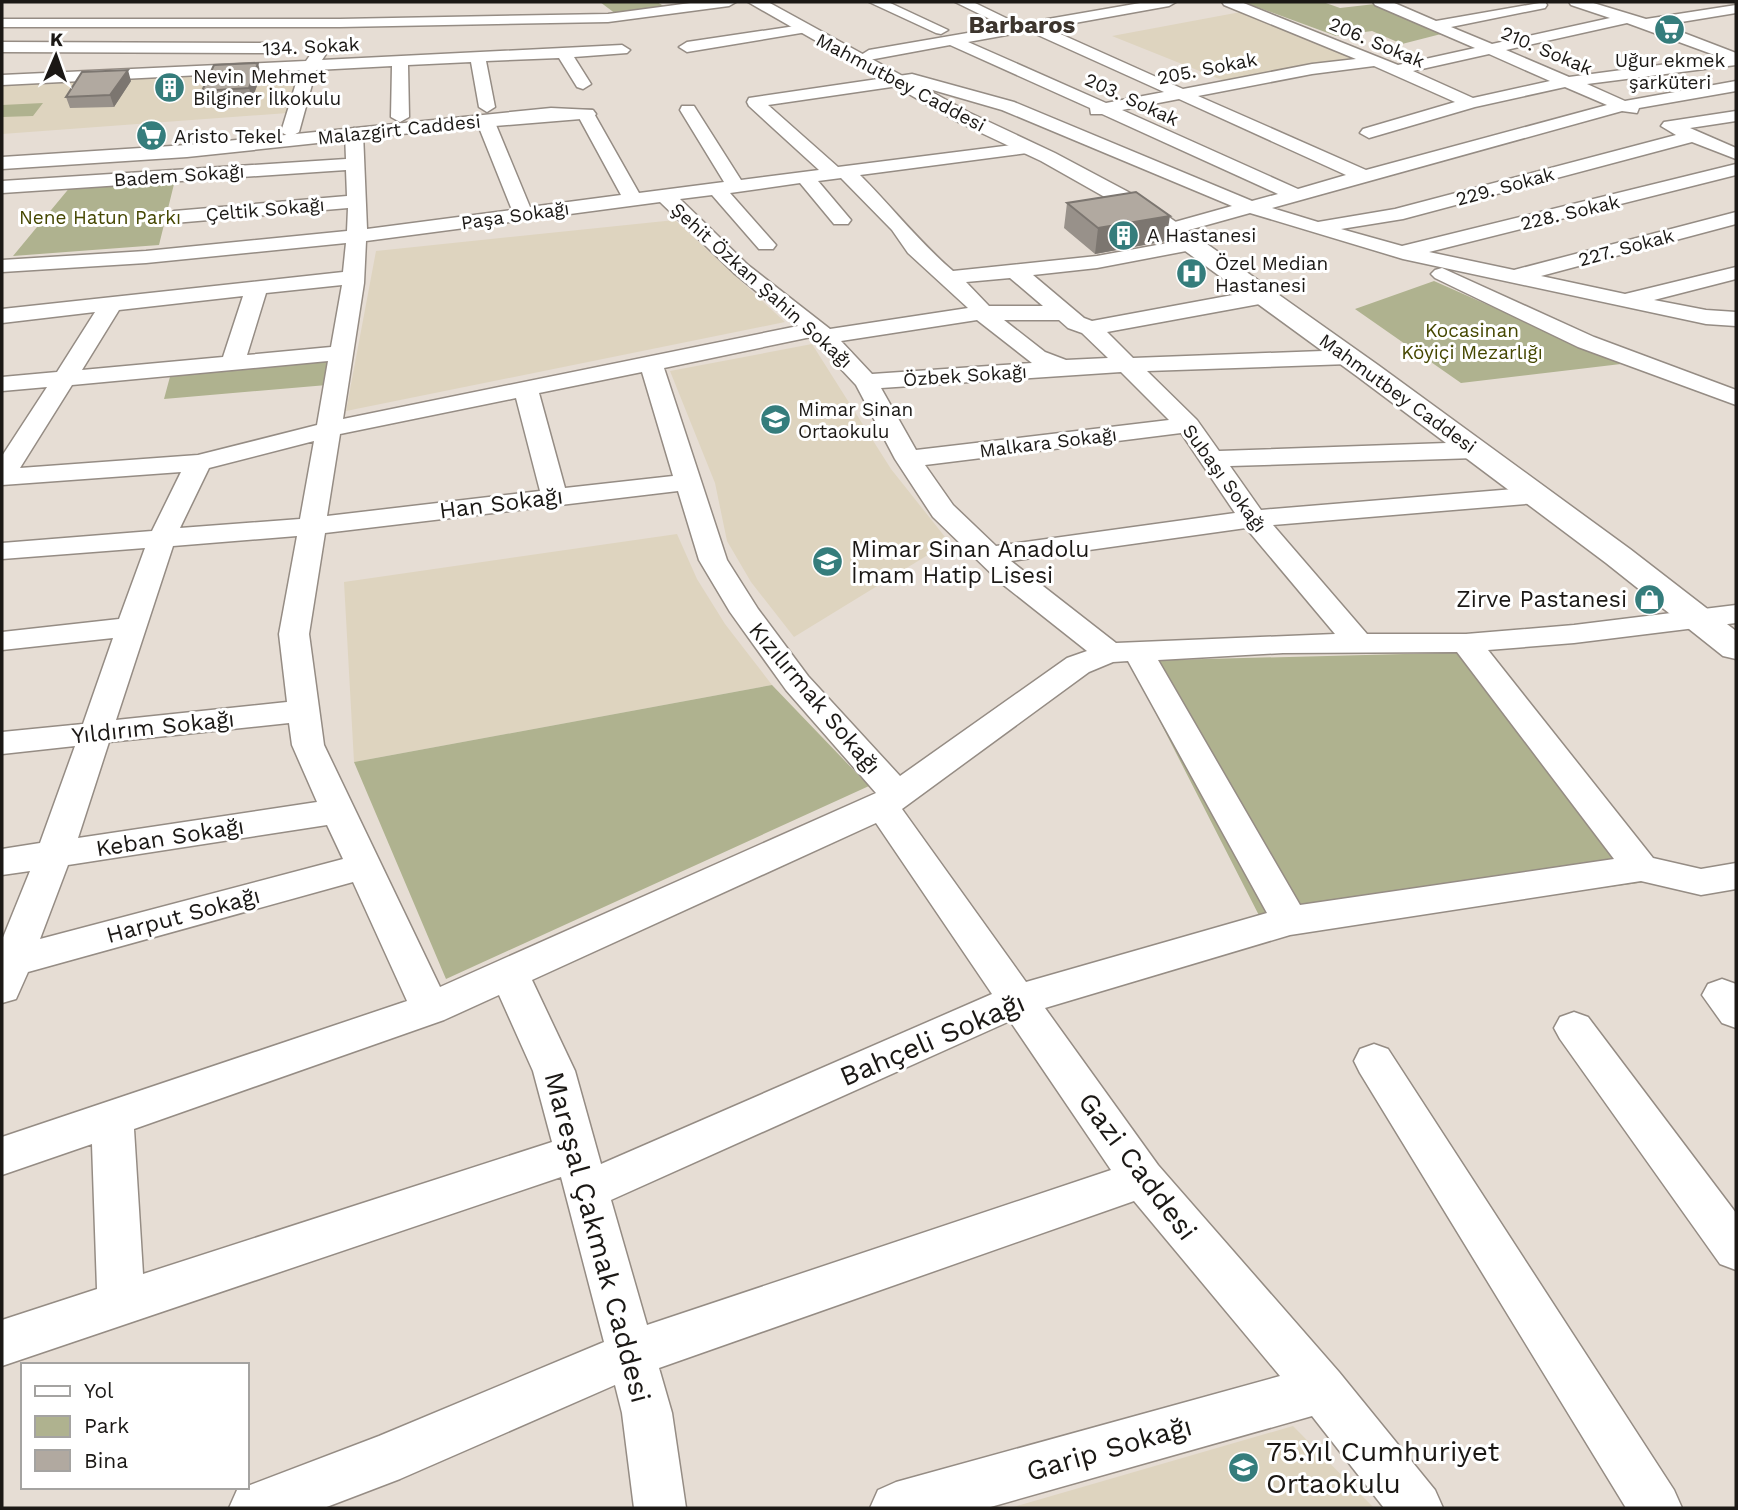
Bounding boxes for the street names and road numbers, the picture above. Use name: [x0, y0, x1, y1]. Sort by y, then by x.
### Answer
street label: 206. Sokak: [1326, 12, 1428, 73]
street label: 210. Sokak: [1498, 21, 1596, 80]
street label: Mahmutbey Caddesi: [812, 28, 989, 137]
street label: 134. Sokak: [262, 32, 360, 61]
street label: 205. Sokak: [1155, 48, 1259, 89]
street label: 203. Sokak: [1081, 68, 1183, 131]
street label: Malazgirt Caddesi: [316, 109, 482, 150]
street label: Badem Sokağı: [113, 159, 245, 192]
street label: 229. Sokak: [1453, 162, 1557, 211]
street label: 228. Sokak: [1518, 190, 1622, 235]
street label: Çeltik Sokağı: [205, 193, 325, 226]
street label: Paşa Sokağı: [459, 197, 571, 234]
street label: Şehit Özkan Şahin Sokağı: [666, 198, 857, 373]
street label: 227. Sokak: [1576, 224, 1677, 271]
street label: Mahmutbey Caddesi: [1315, 329, 1481, 458]
street label: Özbek Sokağı: [902, 360, 1028, 391]
street label: Subaşı Sokağı: [1178, 420, 1272, 537]
street label: Malkara Sokağı: [978, 423, 1118, 462]
street label: Han Sokağı: [438, 483, 565, 524]
street label: Kızılırmak Sokağı: [743, 617, 886, 780]
street label: Yıldırım Sokağı: [70, 706, 236, 749]
street label: Keban Sokağı: [94, 812, 246, 863]
street label: Harput Sokağı: [103, 882, 263, 949]
street label: Bahçeli Sokağı: [835, 986, 1029, 1093]
street label: Mareşal Çakmak Caddesi: [537, 1068, 658, 1406]
street label: Gazi Caddesi: [1071, 1086, 1204, 1247]
street label: Garip Sokağı: [1023, 1409, 1196, 1488]

